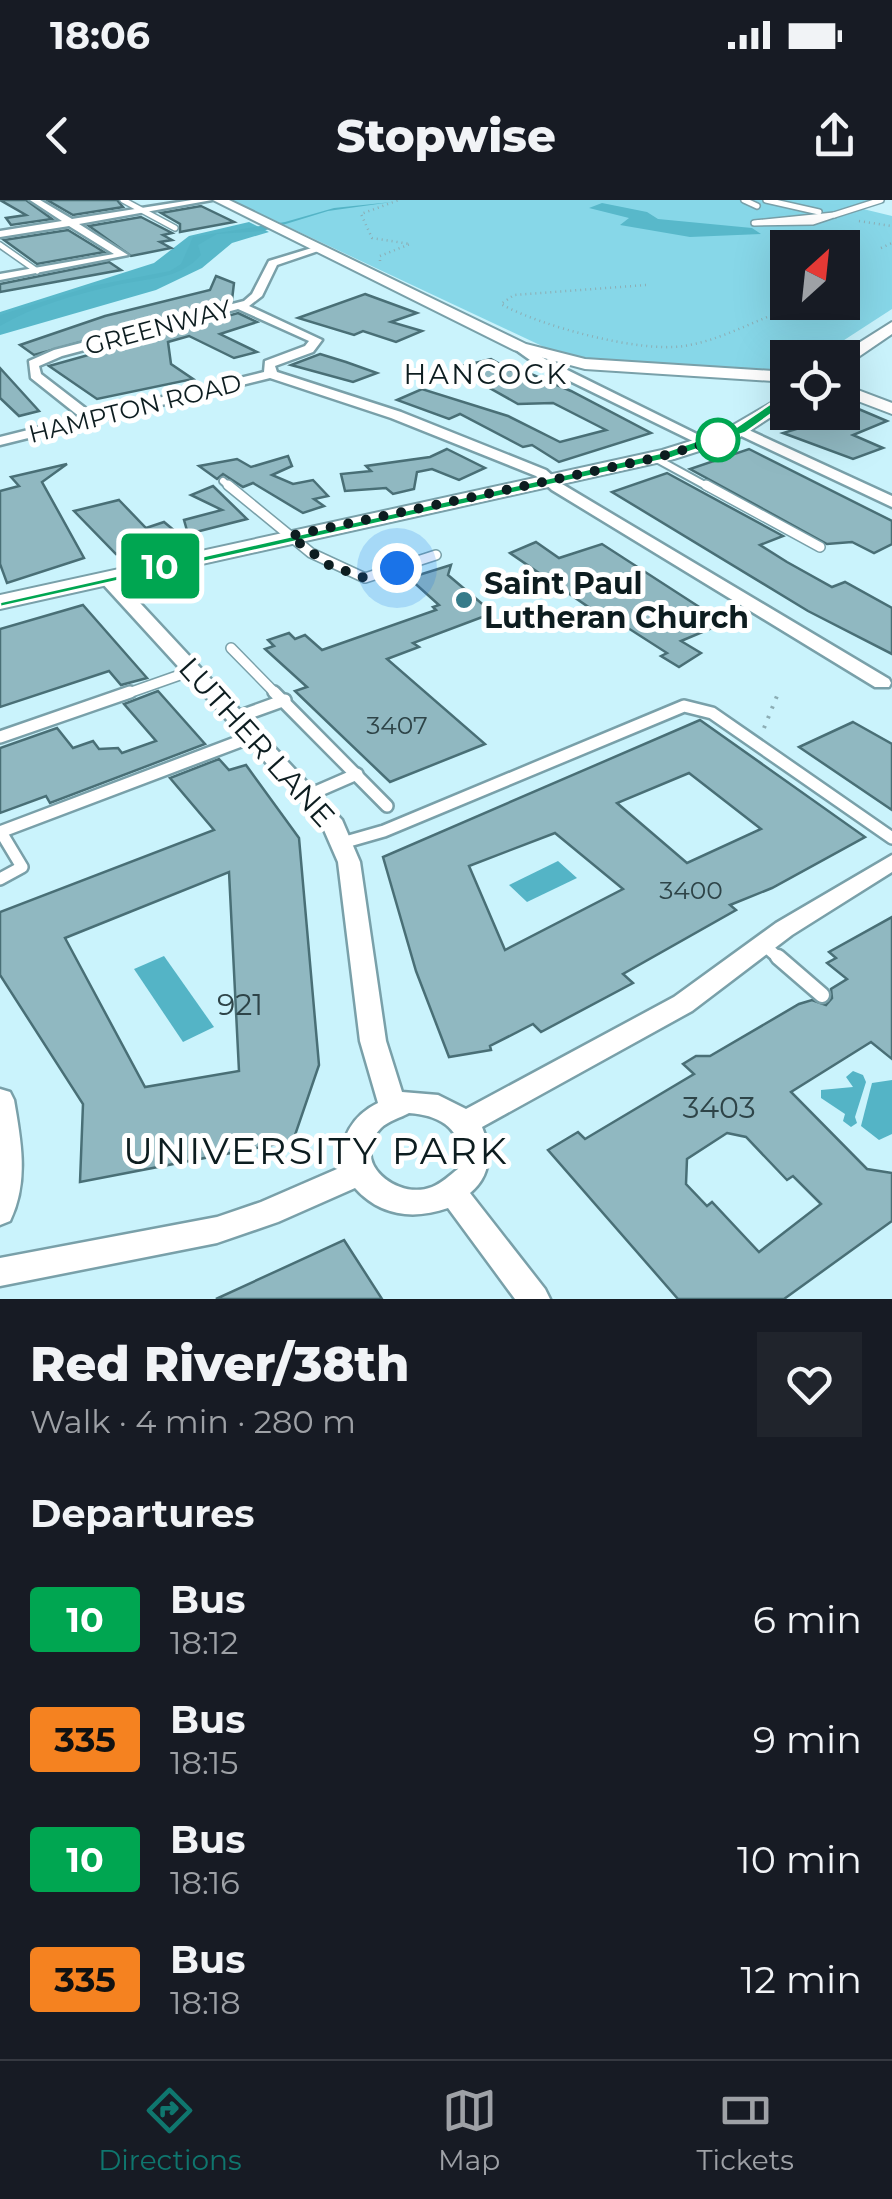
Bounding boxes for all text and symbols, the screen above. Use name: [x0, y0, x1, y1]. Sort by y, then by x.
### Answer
text: 18:06: [50, 12, 150, 59]
icon: back: [30, 108, 85, 163]
text: Stopwise: [336, 108, 556, 163]
icon: share: [807, 108, 862, 163]
north arrow: [770, 230, 860, 320]
map controls: [770, 230, 860, 430]
street label: GREENWAY: [82, 293, 235, 361]
button: locate: [770, 340, 860, 430]
district label: HANCOCK: [403, 357, 569, 391]
street label: HAMPTON ROAD: [25, 367, 245, 449]
unlabelled marker: [697, 419, 739, 461]
line badge: 10: [115, 534, 205, 598]
your location: [372, 543, 422, 593]
text: 10: [141, 545, 179, 588]
place label: Saint Paul Lutheran Church: [484, 565, 749, 636]
marker: Saint Paul Lutheran Church: [453, 589, 475, 611]
street label: LUTHER LANE: [171, 650, 343, 834]
house number: 3407: [366, 710, 428, 740]
house number: 3400: [659, 875, 723, 905]
house number: 921: [217, 986, 263, 1023]
house number: 3403: [682, 1089, 756, 1126]
district label: UNIVERSITY PARK: [123, 1127, 509, 1174]
button: heart: [757, 1332, 862, 1437]
text: Red River/38th: [30, 1335, 409, 1393]
text: Walk · 4 min · 280 m: [30, 1402, 356, 1441]
text: Departures: [30, 1490, 254, 1537]
text: Bus: [170, 1576, 245, 1623]
text: 6 min: [753, 1596, 862, 1643]
text: 10: [66, 1598, 104, 1641]
text: 18:12: [170, 1623, 238, 1662]
text: Bus: [170, 1696, 245, 1743]
text: 9 min: [753, 1716, 862, 1763]
text: 335: [54, 1718, 116, 1761]
text: 18:15: [170, 1743, 238, 1782]
text: Bus: [170, 1816, 245, 1863]
text: 10 min: [737, 1836, 862, 1883]
text: 10: [66, 1838, 104, 1881]
text: 18:16: [170, 1863, 240, 1902]
text: Bus: [170, 1936, 245, 1983]
text: 12 min: [741, 1956, 862, 2003]
text: 335: [54, 1958, 116, 2001]
text: 18:18: [170, 1983, 241, 2022]
tab: Directions: [98, 2083, 242, 2177]
tab: Map: [438, 2083, 500, 2177]
tab: Tickets: [697, 2083, 794, 2177]

